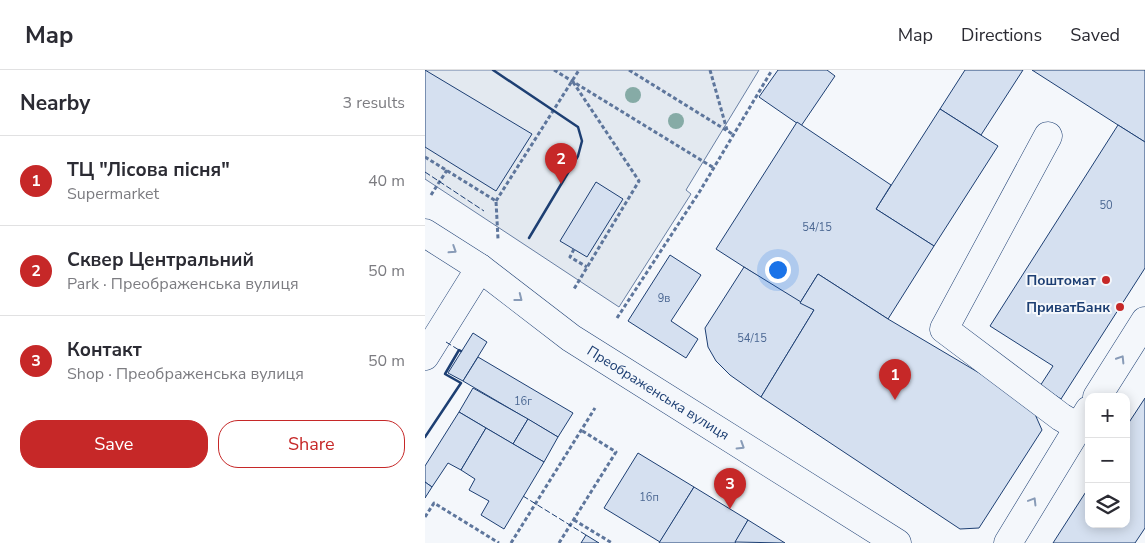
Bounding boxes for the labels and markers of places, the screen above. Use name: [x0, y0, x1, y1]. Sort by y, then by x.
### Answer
pin: 2: [545, 143, 577, 184]
place label: Поштомат: [1026, 271, 1096, 290]
marker: Поштомат: [1100, 274, 1112, 286]
place label: ПриватБанк: [1026, 298, 1110, 317]
marker: ПриватБанк: [1114, 301, 1126, 313]
pin: 1: [879, 359, 911, 400]
pin: 3: [714, 468, 746, 509]

